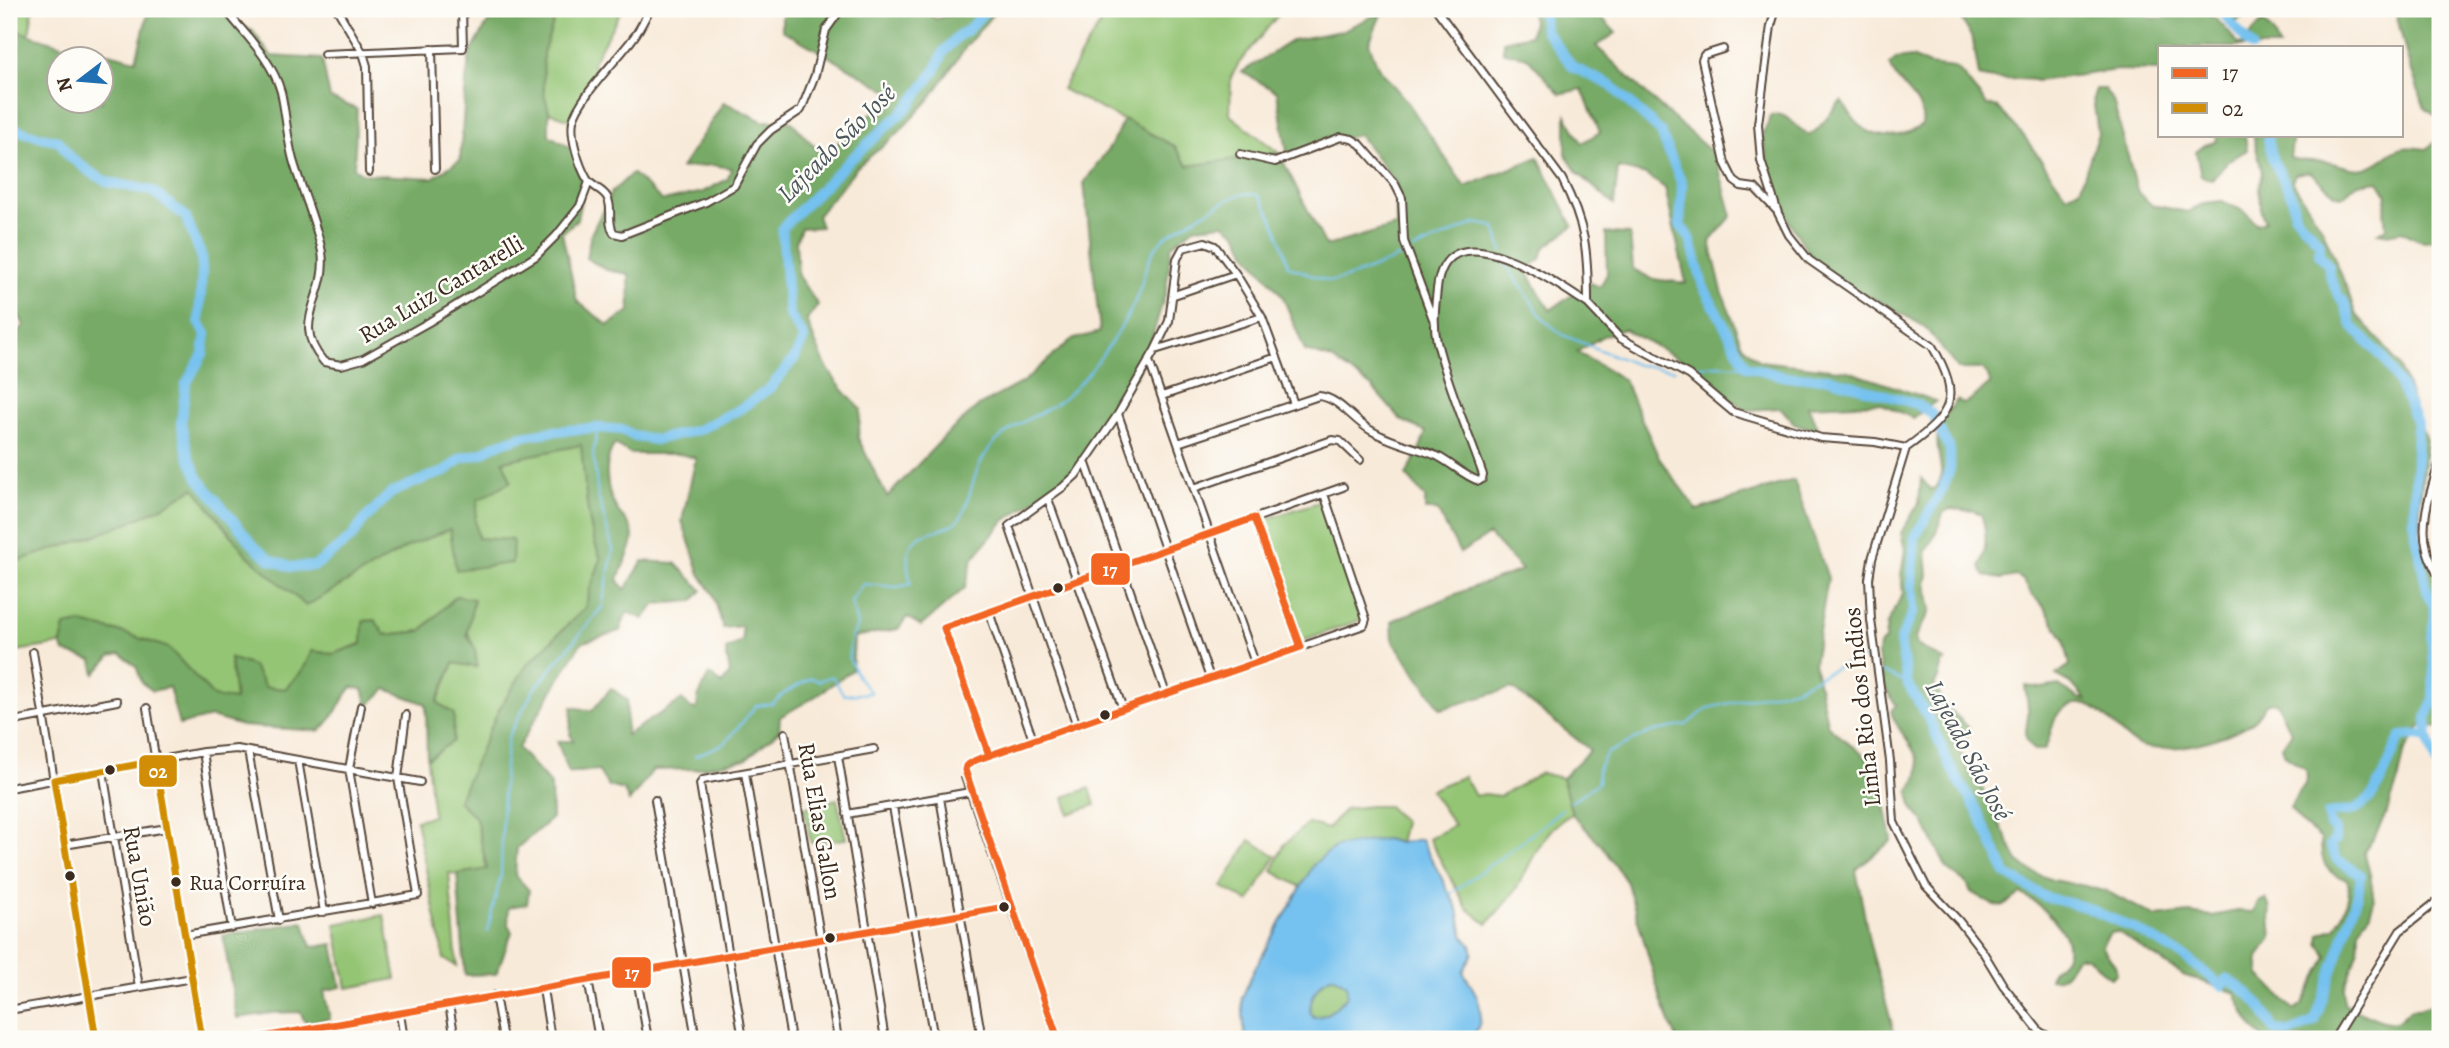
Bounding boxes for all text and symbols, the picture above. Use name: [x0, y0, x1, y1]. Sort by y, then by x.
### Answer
north arrow: [46, 46, 116, 116]
legend: [2158, 46, 2404, 136]
text: 17: [2222, 59, 2238, 87]
text: N: [50, 74, 79, 95]
water label: Lajeado São José: [769, 76, 904, 210]
text: 02: [2222, 95, 2243, 123]
street label: Rua Luiz Cantarelli: [353, 227, 529, 351]
line badge: 17: [1090, 552, 1131, 586]
text: 17: [1103, 557, 1118, 583]
unlabelled marker: [1051, 581, 1065, 595]
street label: Linha Rio dos Índios: [1836, 605, 1888, 809]
water label: Lajeado São José: [1917, 674, 2021, 827]
unlabelled marker: [1098, 708, 1112, 722]
street label: Rua Elias Gallon: [790, 740, 850, 902]
line badge: 02: [138, 754, 178, 788]
text: 02: [149, 759, 167, 785]
unlabelled marker: [103, 763, 117, 777]
street label: Rua União: [115, 823, 165, 929]
place label: Rua Corruíra: [189, 868, 307, 898]
unlabelled marker: [63, 869, 77, 883]
marker: Rua Corruíra: [169, 875, 183, 889]
unlabelled marker: [997, 900, 1011, 914]
unlabelled marker: [823, 931, 837, 945]
line badge: 17: [611, 956, 652, 989]
text: 17: [625, 960, 640, 986]

